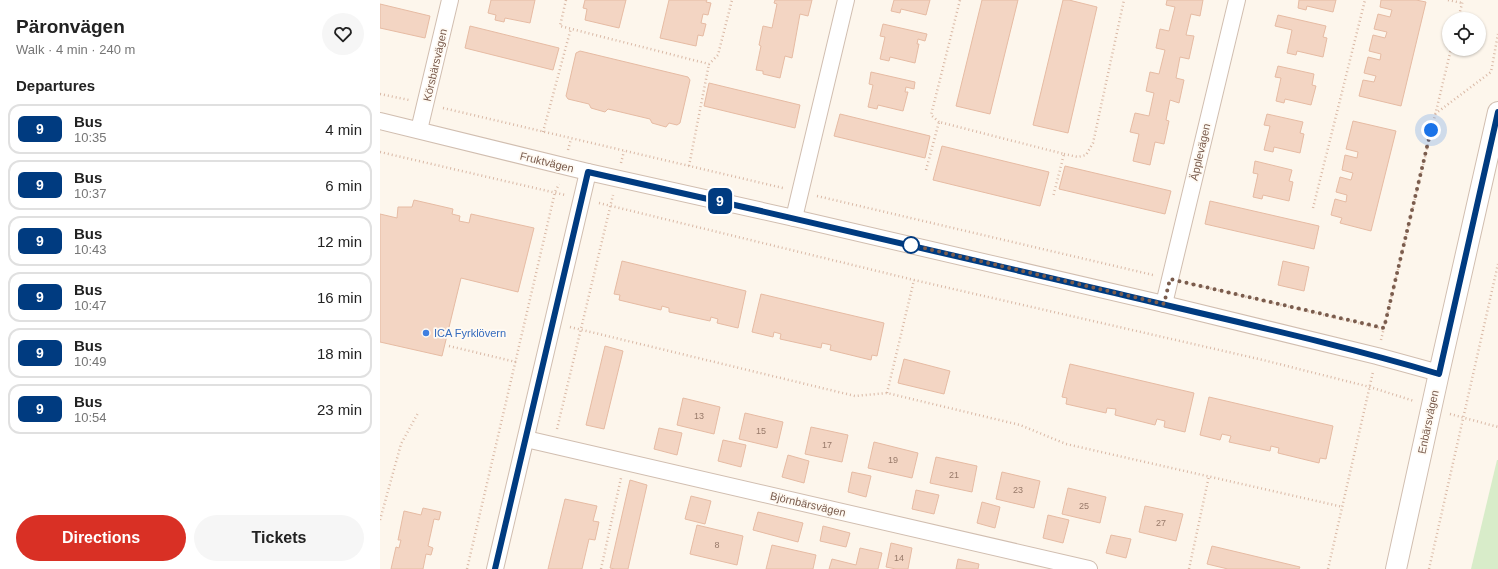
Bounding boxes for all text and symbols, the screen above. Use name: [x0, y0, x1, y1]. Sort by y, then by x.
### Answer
map controls: [1442, 12, 1486, 56]
button: locate: [1442, 12, 1486, 56]
button: heart: [322, 13, 364, 55]
text: Päronvägen: [16, 16, 125, 37]
street label: Körsbärsvägen: [421, 28, 449, 102]
text: Walk · 4 min · 240 m: [16, 42, 135, 57]
text: Departures: [16, 77, 95, 94]
text: Bus: [74, 113, 102, 130]
your location: [1421, 120, 1441, 140]
text: 9: [36, 121, 44, 137]
text: 4 min: [325, 121, 362, 138]
street label: Äpplevägen: [1188, 122, 1212, 182]
text: 10:35: [74, 130, 107, 145]
street label: Fruktvägen: [519, 150, 575, 174]
text: Bus: [74, 169, 102, 186]
text: 9: [36, 177, 44, 193]
text: 6 min: [325, 177, 362, 194]
text: 10:37: [74, 186, 107, 201]
line badge: 9: [707, 188, 733, 214]
text: 9: [716, 193, 724, 209]
text: Bus: [74, 225, 102, 242]
text: 9: [36, 233, 44, 249]
text: 12 min: [317, 233, 362, 250]
unlabelled marker: [902, 236, 920, 254]
text: 10:43: [74, 242, 107, 257]
text: Bus: [74, 281, 102, 298]
text: 9: [36, 289, 44, 305]
text: 16 min: [317, 289, 362, 306]
text: 10:47: [74, 298, 107, 313]
place label: ICA Fyrklövern: [434, 327, 506, 339]
marker: ICA Fyrklövern: [421, 328, 431, 338]
text: Bus: [74, 337, 102, 354]
text: 9: [36, 345, 44, 361]
text: 18 min: [317, 345, 362, 362]
text: 10:49: [74, 354, 107, 369]
street label: Enbärsvägen: [1415, 389, 1441, 455]
text: Bus: [74, 393, 102, 410]
text: 9: [36, 401, 44, 417]
text: 23 min: [317, 401, 362, 418]
text: 10:54: [74, 410, 107, 425]
house number: 13: [694, 411, 704, 421]
house number: 15: [756, 426, 766, 436]
house number: 17: [822, 440, 832, 450]
house number: 19: [888, 455, 898, 465]
house number: 21: [949, 470, 959, 480]
house number: 23: [1013, 485, 1023, 495]
street label: Björnbärsvägen: [769, 489, 847, 519]
house number: 25: [1079, 501, 1089, 511]
button: Directions: [16, 515, 186, 561]
button: Tickets: [194, 515, 364, 561]
house number: 27: [1156, 518, 1166, 528]
house number: 8: [714, 540, 720, 550]
house number: 14: [894, 553, 904, 563]

